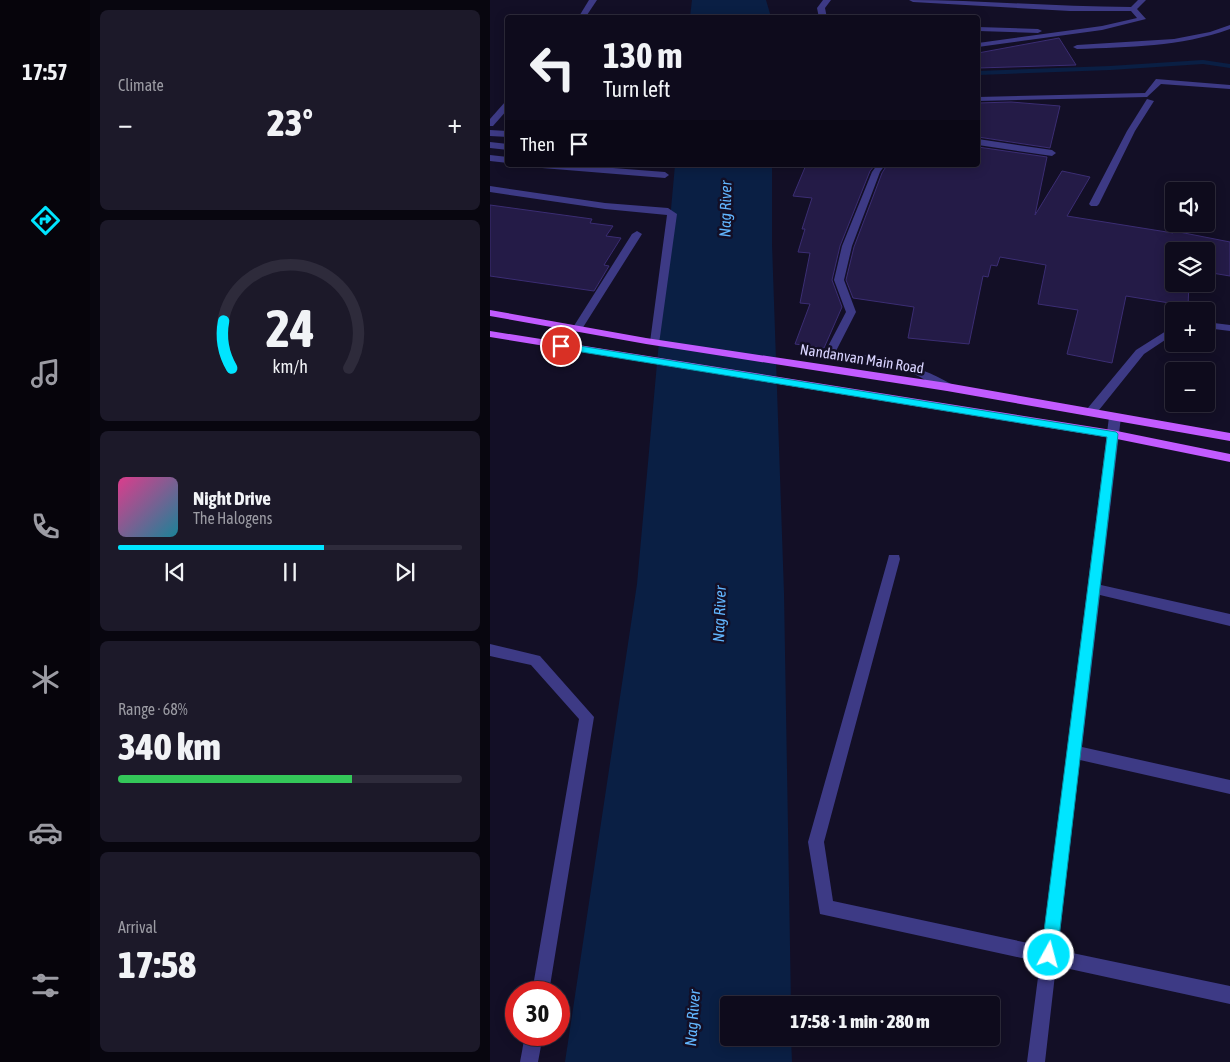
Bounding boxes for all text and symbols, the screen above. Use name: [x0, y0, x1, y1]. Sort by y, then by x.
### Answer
icon: left: [520, 35, 585, 100]
text: 130 m: [603, 35, 682, 75]
text: 17:57: [22, 59, 68, 85]
text: Climate: [118, 76, 164, 94]
text: Turn left: [603, 76, 670, 102]
text: 23°: [267, 101, 313, 144]
text: −: [118, 107, 133, 139]
text: +: [447, 107, 462, 139]
icon: arrive: [565, 130, 593, 158]
text: Then: [520, 133, 555, 155]
water label: Nag River: [716, 179, 736, 238]
map controls: [1165, 182, 1215, 412]
button: sound: [1165, 182, 1215, 232]
icon: directions: [28, 203, 63, 238]
button: layers: [1165, 242, 1215, 292]
text: 24: [266, 298, 314, 358]
button: +: [1165, 302, 1215, 352]
pin: [540, 325, 582, 367]
icon: arrive: [547, 332, 575, 360]
street label: Nandanvan Main Road: [799, 340, 925, 377]
icon: music: [28, 356, 63, 391]
text: km/h: [272, 356, 308, 377]
button: −: [1165, 362, 1215, 412]
text: Night Drive: [193, 487, 271, 509]
icon: phone: [28, 509, 63, 544]
text: The Halogens: [193, 509, 273, 527]
icon: previous: [161, 558, 189, 586]
icon: pause: [276, 558, 304, 586]
icon: next: [391, 558, 419, 586]
water label: Nag River: [709, 584, 730, 643]
icon: climate: [28, 662, 63, 697]
text: Range · 68%: [118, 700, 188, 718]
text: 340 km: [118, 725, 221, 768]
icon: car: [28, 815, 63, 850]
text: Arrival: [118, 918, 157, 936]
position arrow: [1022, 928, 1074, 980]
text: 17:58: [118, 943, 196, 986]
icon: filters: [28, 968, 63, 1003]
speed limit sign: 30: [505, 981, 570, 1046]
water label: Nag River: [681, 988, 704, 1047]
text: 17:58 · 1 min · 280 m: [790, 1010, 930, 1032]

